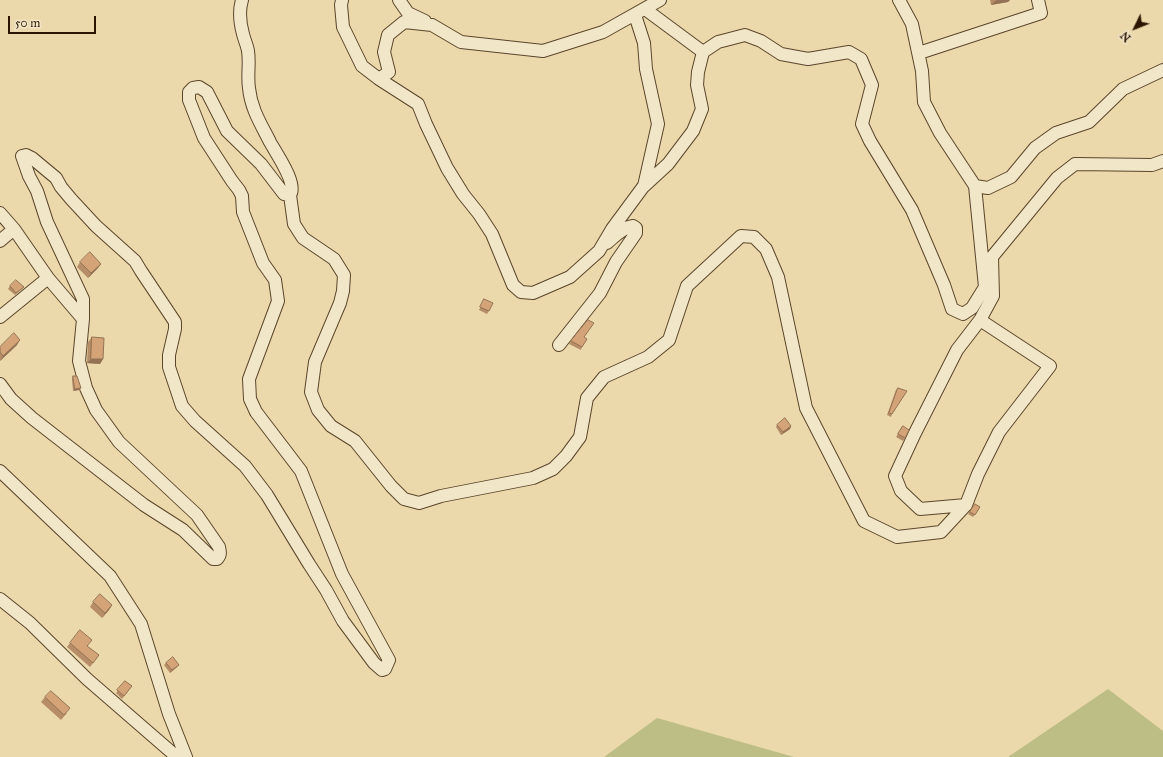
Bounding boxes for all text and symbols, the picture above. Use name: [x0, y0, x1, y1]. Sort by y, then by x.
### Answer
scale bar: [10, 8, 98, 34]
north arrow: [1115, 8, 1155, 48]
text: 50 m: [15, 16, 40, 30]
text: N: [1118, 29, 1134, 44]

